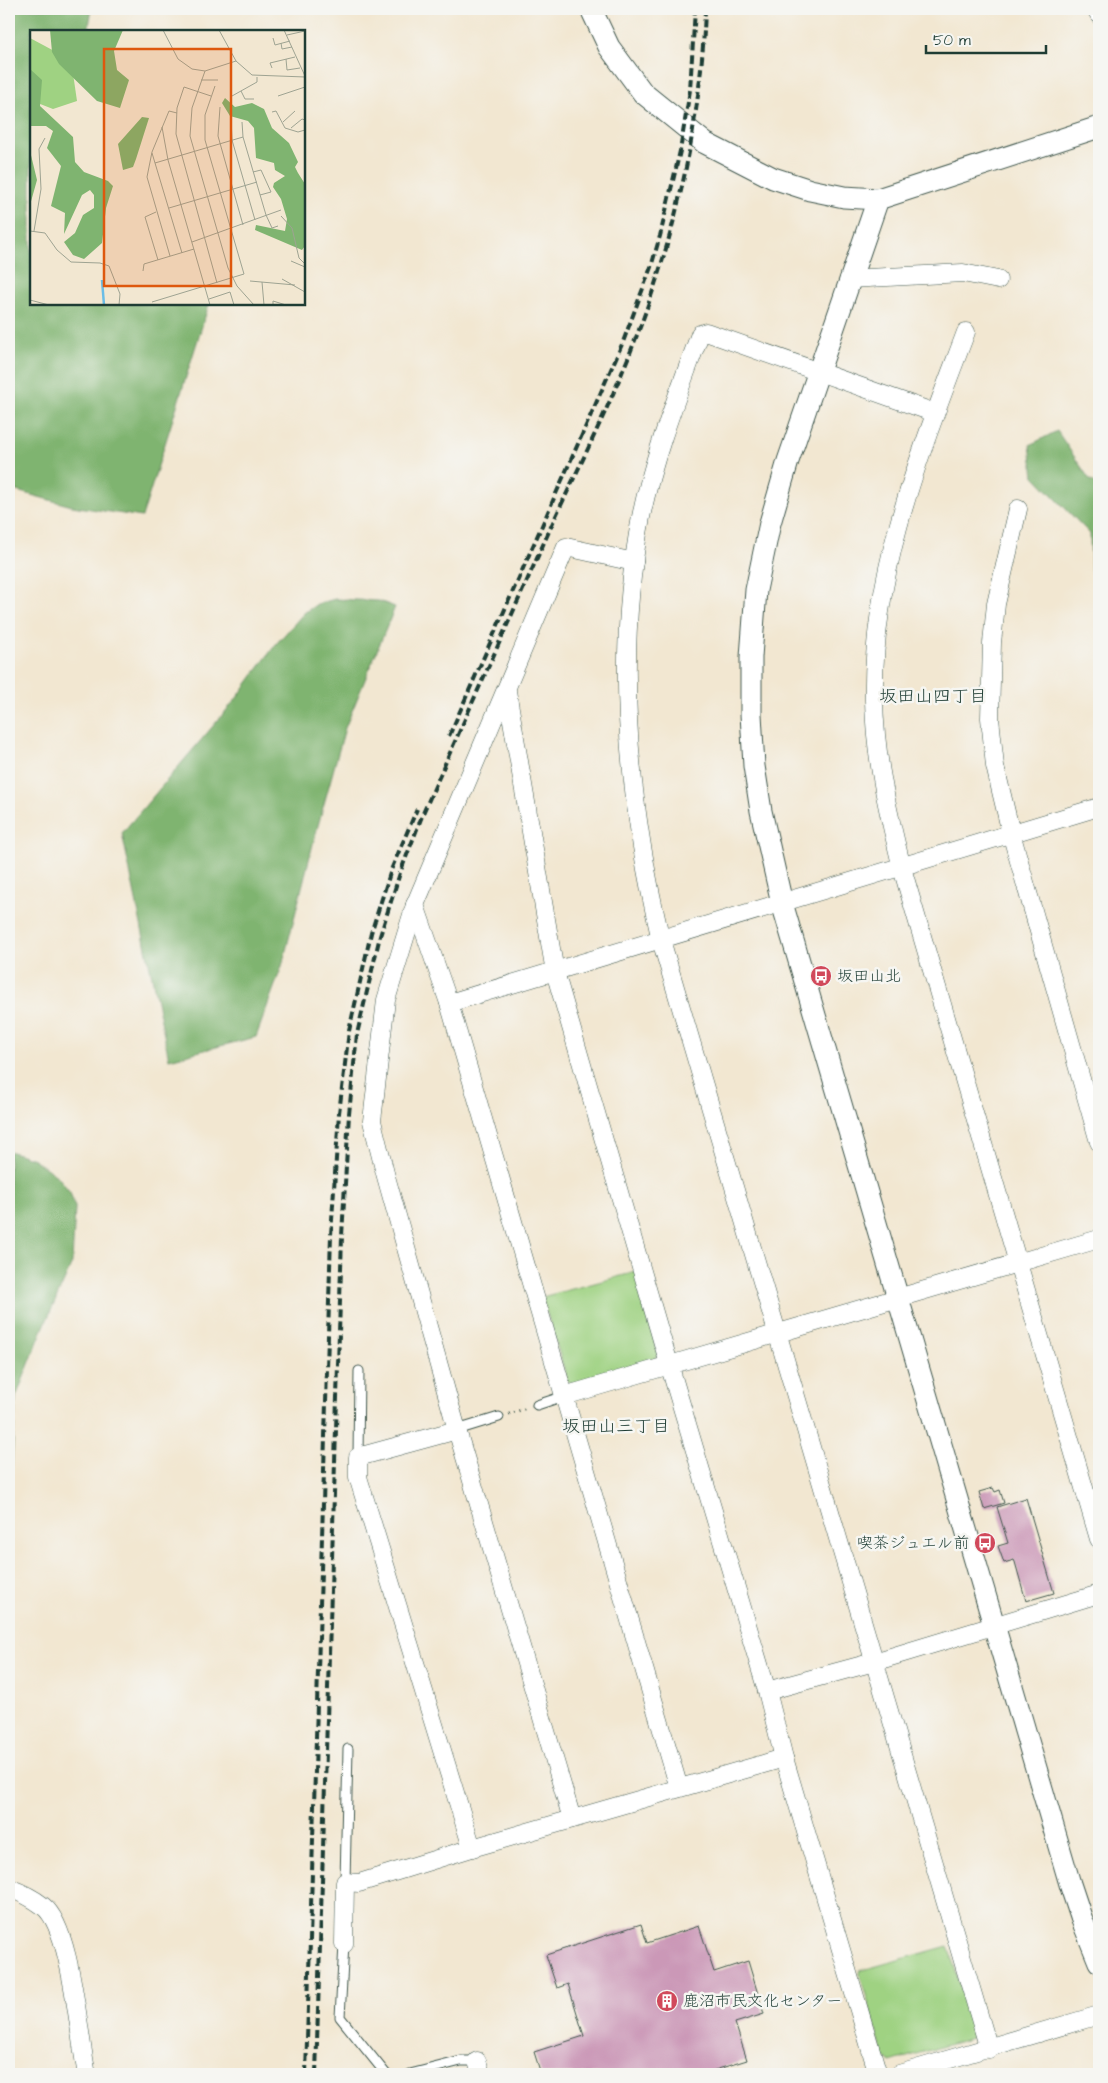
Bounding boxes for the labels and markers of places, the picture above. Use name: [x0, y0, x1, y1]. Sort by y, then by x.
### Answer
bus stop icon: 坂田山北: [809, 964, 833, 988]
place label: 坂田山北: [837, 965, 901, 987]
bus stop icon: 喫茶ジュエル前: [973, 1531, 997, 1555]
place label: 喫茶ジュエル前: [857, 1532, 969, 1554]
building icon: 鹿沼市民文化センター: [655, 1989, 679, 2013]
place label: 鹿沼市民文化センター: [683, 1990, 842, 2012]

